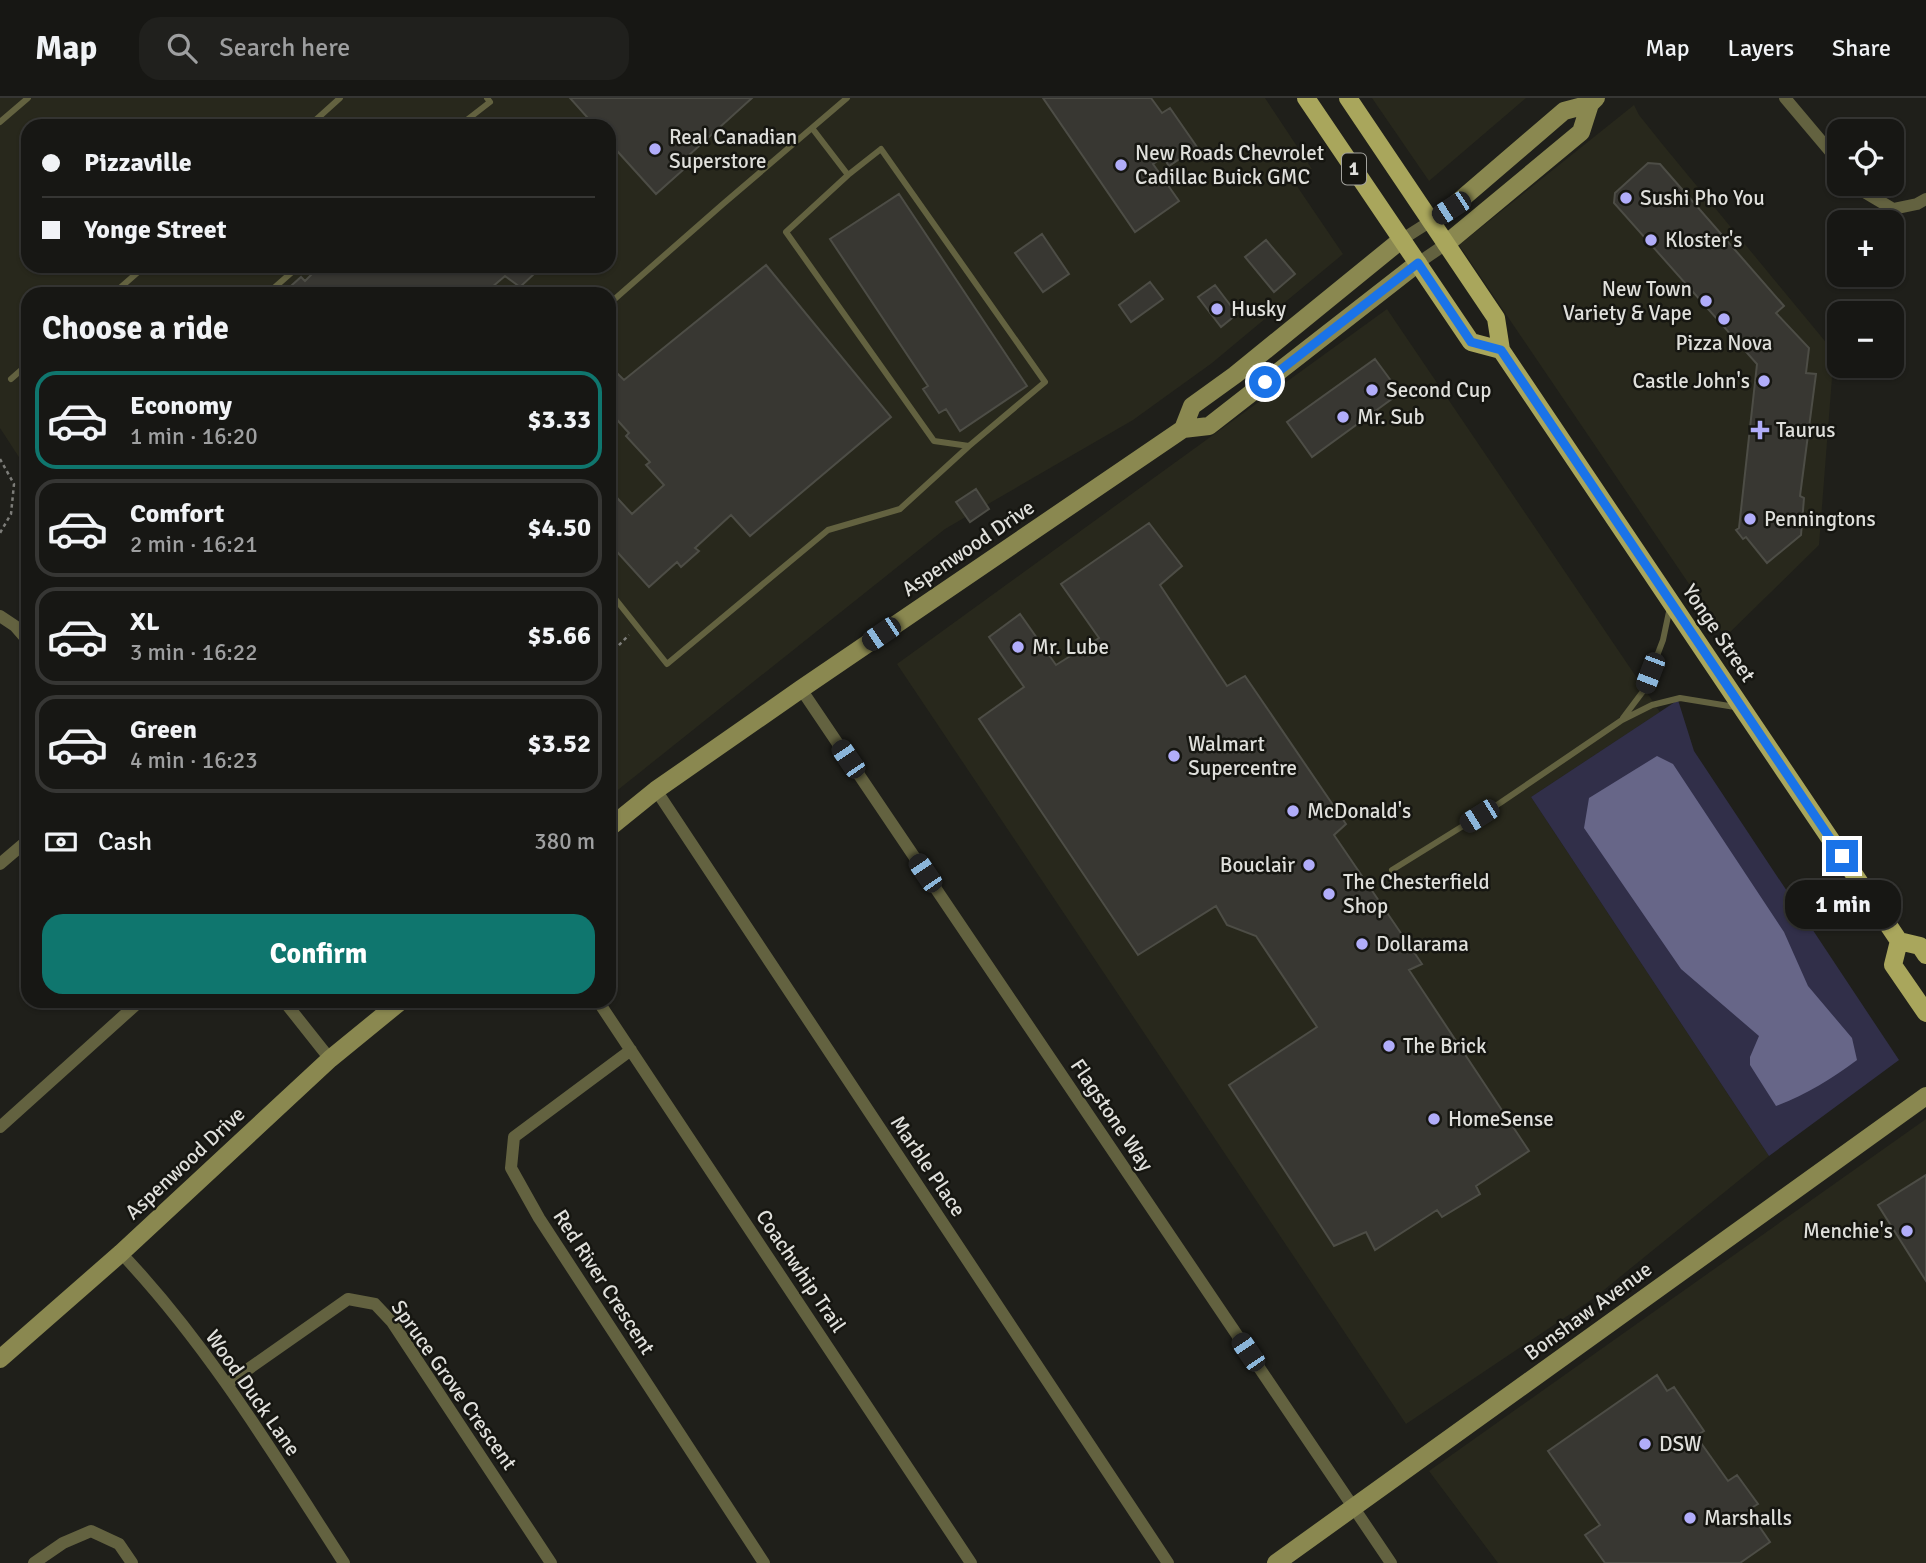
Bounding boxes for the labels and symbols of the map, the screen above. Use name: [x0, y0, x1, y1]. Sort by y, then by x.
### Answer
place label: Real Canadian Superstore: [669, 124, 797, 174]
place label: New Roads Chevrolet Cadillac Buick GMC: [1135, 140, 1324, 190]
marker: Real Canadian Superstore: [647, 141, 663, 157]
road number: 1: [1342, 153, 1366, 184]
marker: New Roads Chevrolet Cadillac Buick GMC: [1113, 157, 1129, 173]
place label: Sushi Pho You: [1640, 185, 1765, 211]
car: [1428, 188, 1475, 228]
marker: Sushi Pho You: [1618, 190, 1634, 206]
place label: Kloster's: [1665, 227, 1742, 253]
marker: Kloster's: [1643, 232, 1659, 248]
place label: New Town Variety & Vape: [1563, 276, 1692, 326]
marker: New Town Variety & Vape: [1698, 293, 1714, 309]
place label: Husky: [1231, 296, 1286, 322]
marker: Husky: [1209, 301, 1225, 317]
marker: Pizza Nova: [1716, 311, 1732, 327]
place label: Pizza Nova: [1676, 330, 1772, 356]
route start: [1249, 366, 1281, 398]
place label: Castle John's: [1632, 368, 1750, 394]
marker: Castle John's: [1756, 373, 1772, 389]
place label: Second Cup: [1386, 377, 1491, 403]
marker: Second Cup: [1364, 382, 1380, 398]
place label: Mr. Sub: [1357, 404, 1425, 430]
marker: Mr. Sub: [1335, 409, 1351, 425]
place label: Taurus: [1776, 417, 1835, 443]
marker: Taurus: [1750, 420, 1770, 440]
street label: Aspenwood Drive: [897, 494, 1039, 602]
place label: Penningtons: [1764, 506, 1876, 532]
marker: Penningtons: [1742, 511, 1758, 527]
street label: Yonge Street: [1677, 579, 1761, 687]
car: [858, 614, 905, 654]
place label: Mr. Lube: [1032, 634, 1109, 660]
marker: Mr. Lube: [1010, 639, 1026, 655]
car: [1633, 650, 1668, 696]
place label: Walmart Supercentre: [1188, 731, 1297, 781]
car: [828, 736, 869, 782]
marker: Walmart Supercentre: [1166, 748, 1182, 764]
car: [1456, 796, 1503, 836]
place label: McDonald's: [1307, 798, 1411, 824]
marker: McDonald's: [1285, 803, 1301, 819]
route end: [1826, 840, 1858, 872]
car: [905, 850, 946, 896]
place label: Bouclair: [1220, 852, 1295, 878]
marker: Bouclair: [1301, 857, 1317, 873]
place label: The Chesterfield Shop: [1343, 869, 1490, 919]
callout: 1 min: [1784, 880, 1900, 930]
marker: The Chesterfield Shop: [1321, 886, 1337, 902]
place label: Dollarama: [1376, 931, 1469, 957]
marker: Dollarama: [1354, 936, 1370, 952]
place label: The Brick: [1403, 1033, 1487, 1059]
marker: The Brick: [1381, 1038, 1397, 1054]
street label: Flagstone Way: [1065, 1054, 1159, 1176]
street label: Aspenwood Drive: [120, 1101, 250, 1225]
place label: HomeSense: [1448, 1106, 1554, 1132]
street label: Marble Place: [885, 1110, 971, 1222]
marker: HomeSense: [1426, 1111, 1442, 1127]
street label: Red River Crescent: [547, 1205, 661, 1359]
street label: Coachwhip Trail: [750, 1205, 852, 1337]
place label: Menchie's: [1803, 1218, 1893, 1244]
marker: Menchie's: [1899, 1223, 1915, 1239]
street label: Bonshaw Avenue: [1519, 1256, 1657, 1366]
street label: Spruce Grove Crescent: [386, 1295, 522, 1475]
street label: Wood Duck Lane: [200, 1325, 306, 1461]
car: [1228, 1329, 1269, 1375]
place label: DSW: [1659, 1431, 1702, 1457]
marker: DSW: [1637, 1436, 1653, 1452]
place label: Marshalls: [1704, 1505, 1792, 1531]
marker: Marshalls: [1682, 1510, 1698, 1526]

